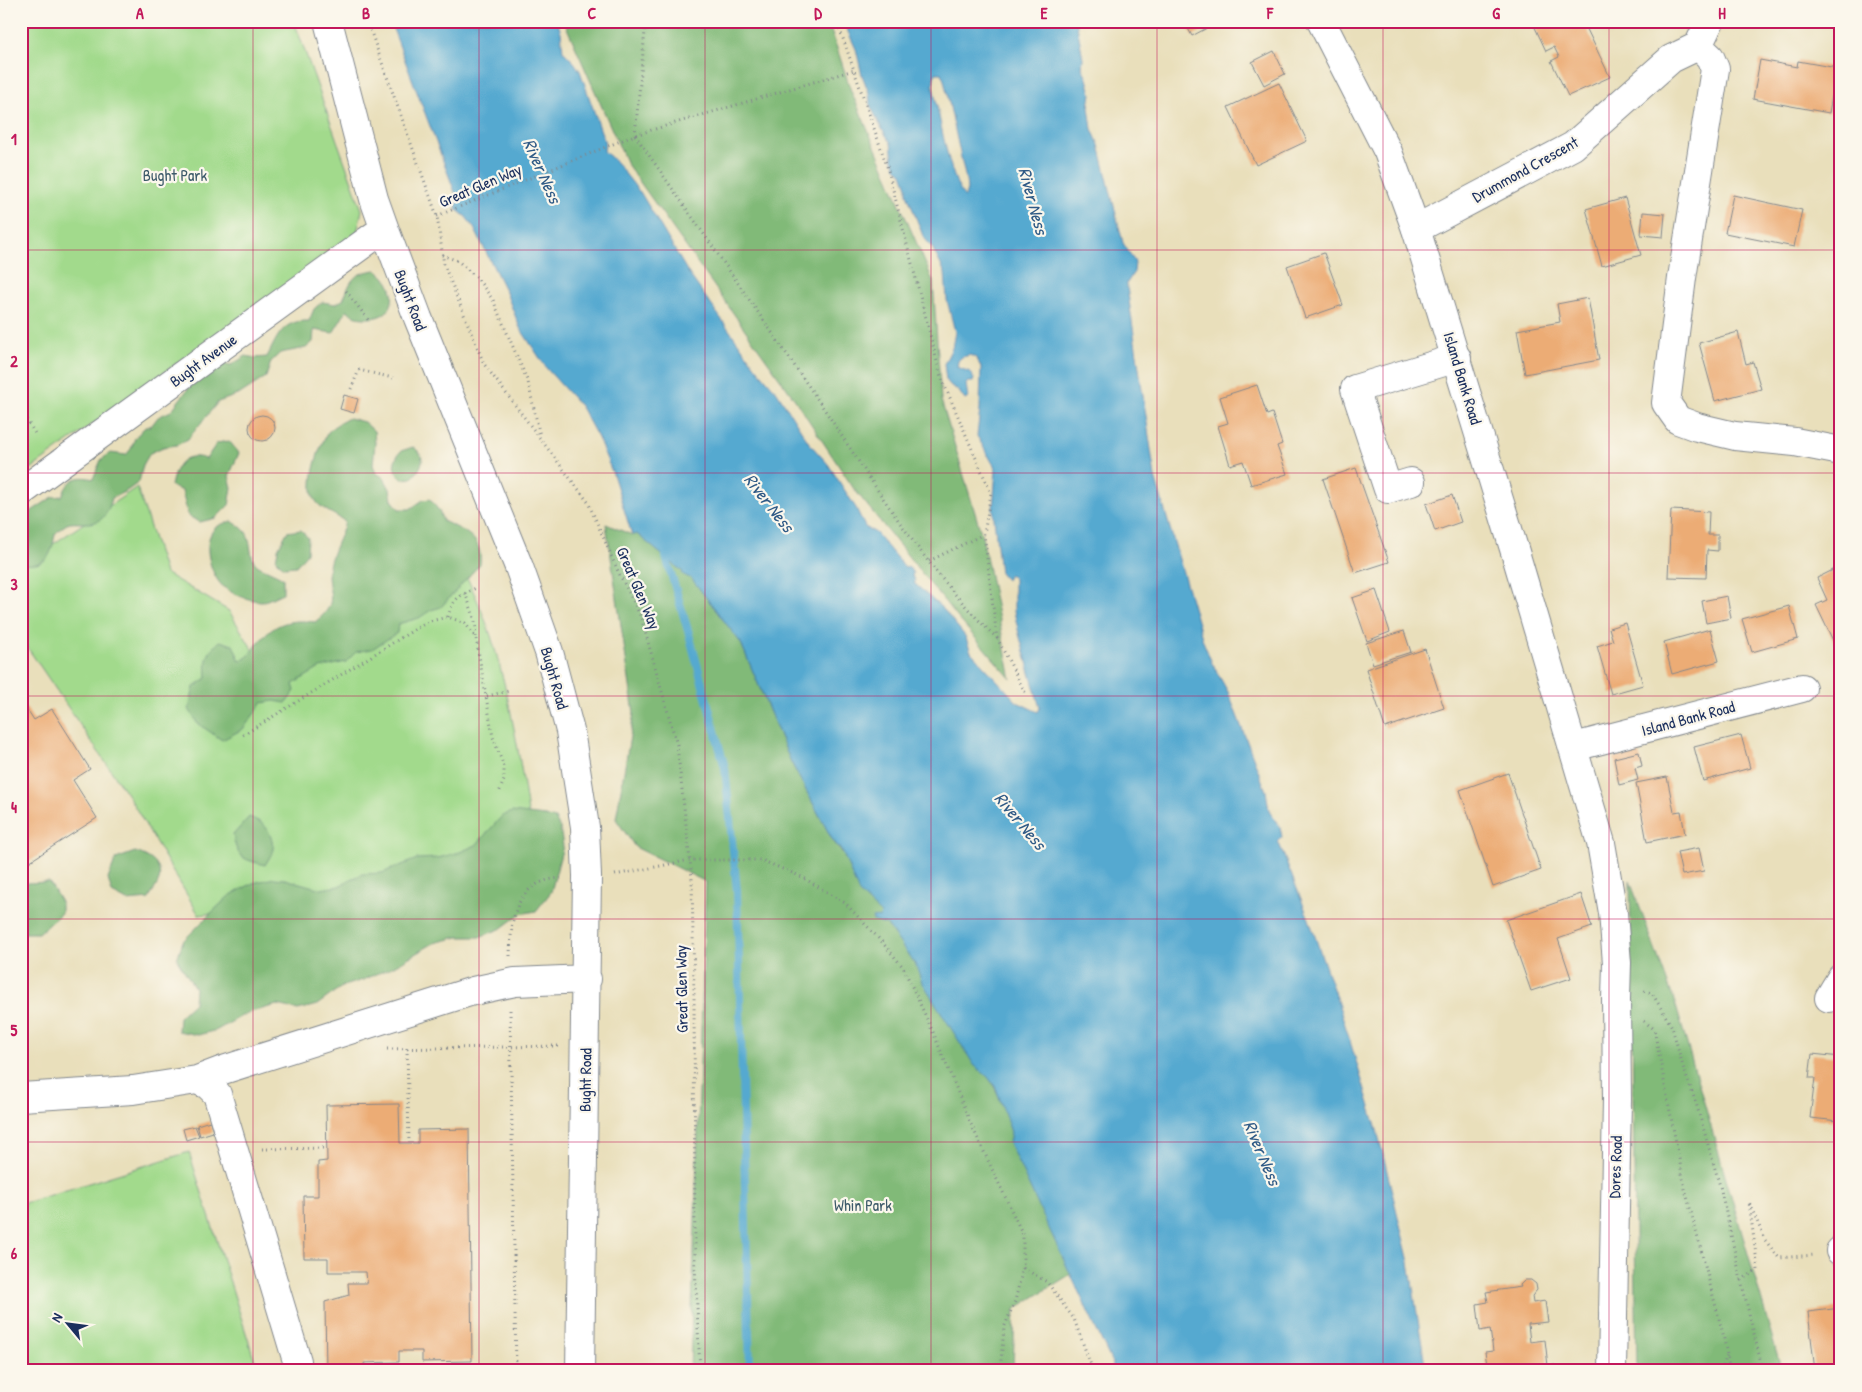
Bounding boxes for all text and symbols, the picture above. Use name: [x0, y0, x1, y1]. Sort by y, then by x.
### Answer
text: A: [136, 2, 144, 24]
text: B: [362, 2, 370, 24]
text: C: [588, 2, 597, 24]
text: D: [814, 2, 822, 24]
text: E: [1040, 2, 1048, 24]
text: F: [1266, 2, 1274, 24]
text: G: [1492, 2, 1500, 24]
text: H: [1718, 2, 1726, 24]
text: 1: [11, 128, 17, 150]
street label: Drummond Crescent: [1468, 130, 1582, 207]
water label: River Ness: [517, 135, 569, 209]
street label: Great Glen Way: [435, 158, 525, 212]
park label: Bught Park: [143, 164, 208, 186]
water label: River Ness: [1013, 165, 1055, 239]
street label: Bught Road: [389, 266, 433, 334]
street label: Bught Avenue: [165, 328, 242, 392]
street label: Island Bank Road: [1438, 329, 1488, 427]
text: 2: [10, 350, 18, 372]
water label: River Ness: [739, 468, 802, 539]
street label: Great Glen Way: [612, 543, 666, 633]
text: 3: [10, 573, 18, 595]
street label: Bught Road: [536, 644, 574, 712]
street label: Island Bank Road: [1639, 695, 1737, 741]
water label: River Ness: [989, 787, 1053, 856]
text: 4: [11, 796, 17, 818]
street label: Great Glen Way: [669, 945, 693, 1033]
text: 5: [11, 1019, 18, 1041]
street label: Bught Road: [573, 1048, 597, 1112]
water label: River Ness: [1238, 1117, 1288, 1191]
street label: Dores Road: [1603, 1135, 1627, 1199]
park label: Whin Park: [834, 1194, 892, 1216]
text: 6: [11, 1242, 18, 1264]
north arrow: [42, 1300, 92, 1350]
text: N: [46, 1309, 67, 1325]

